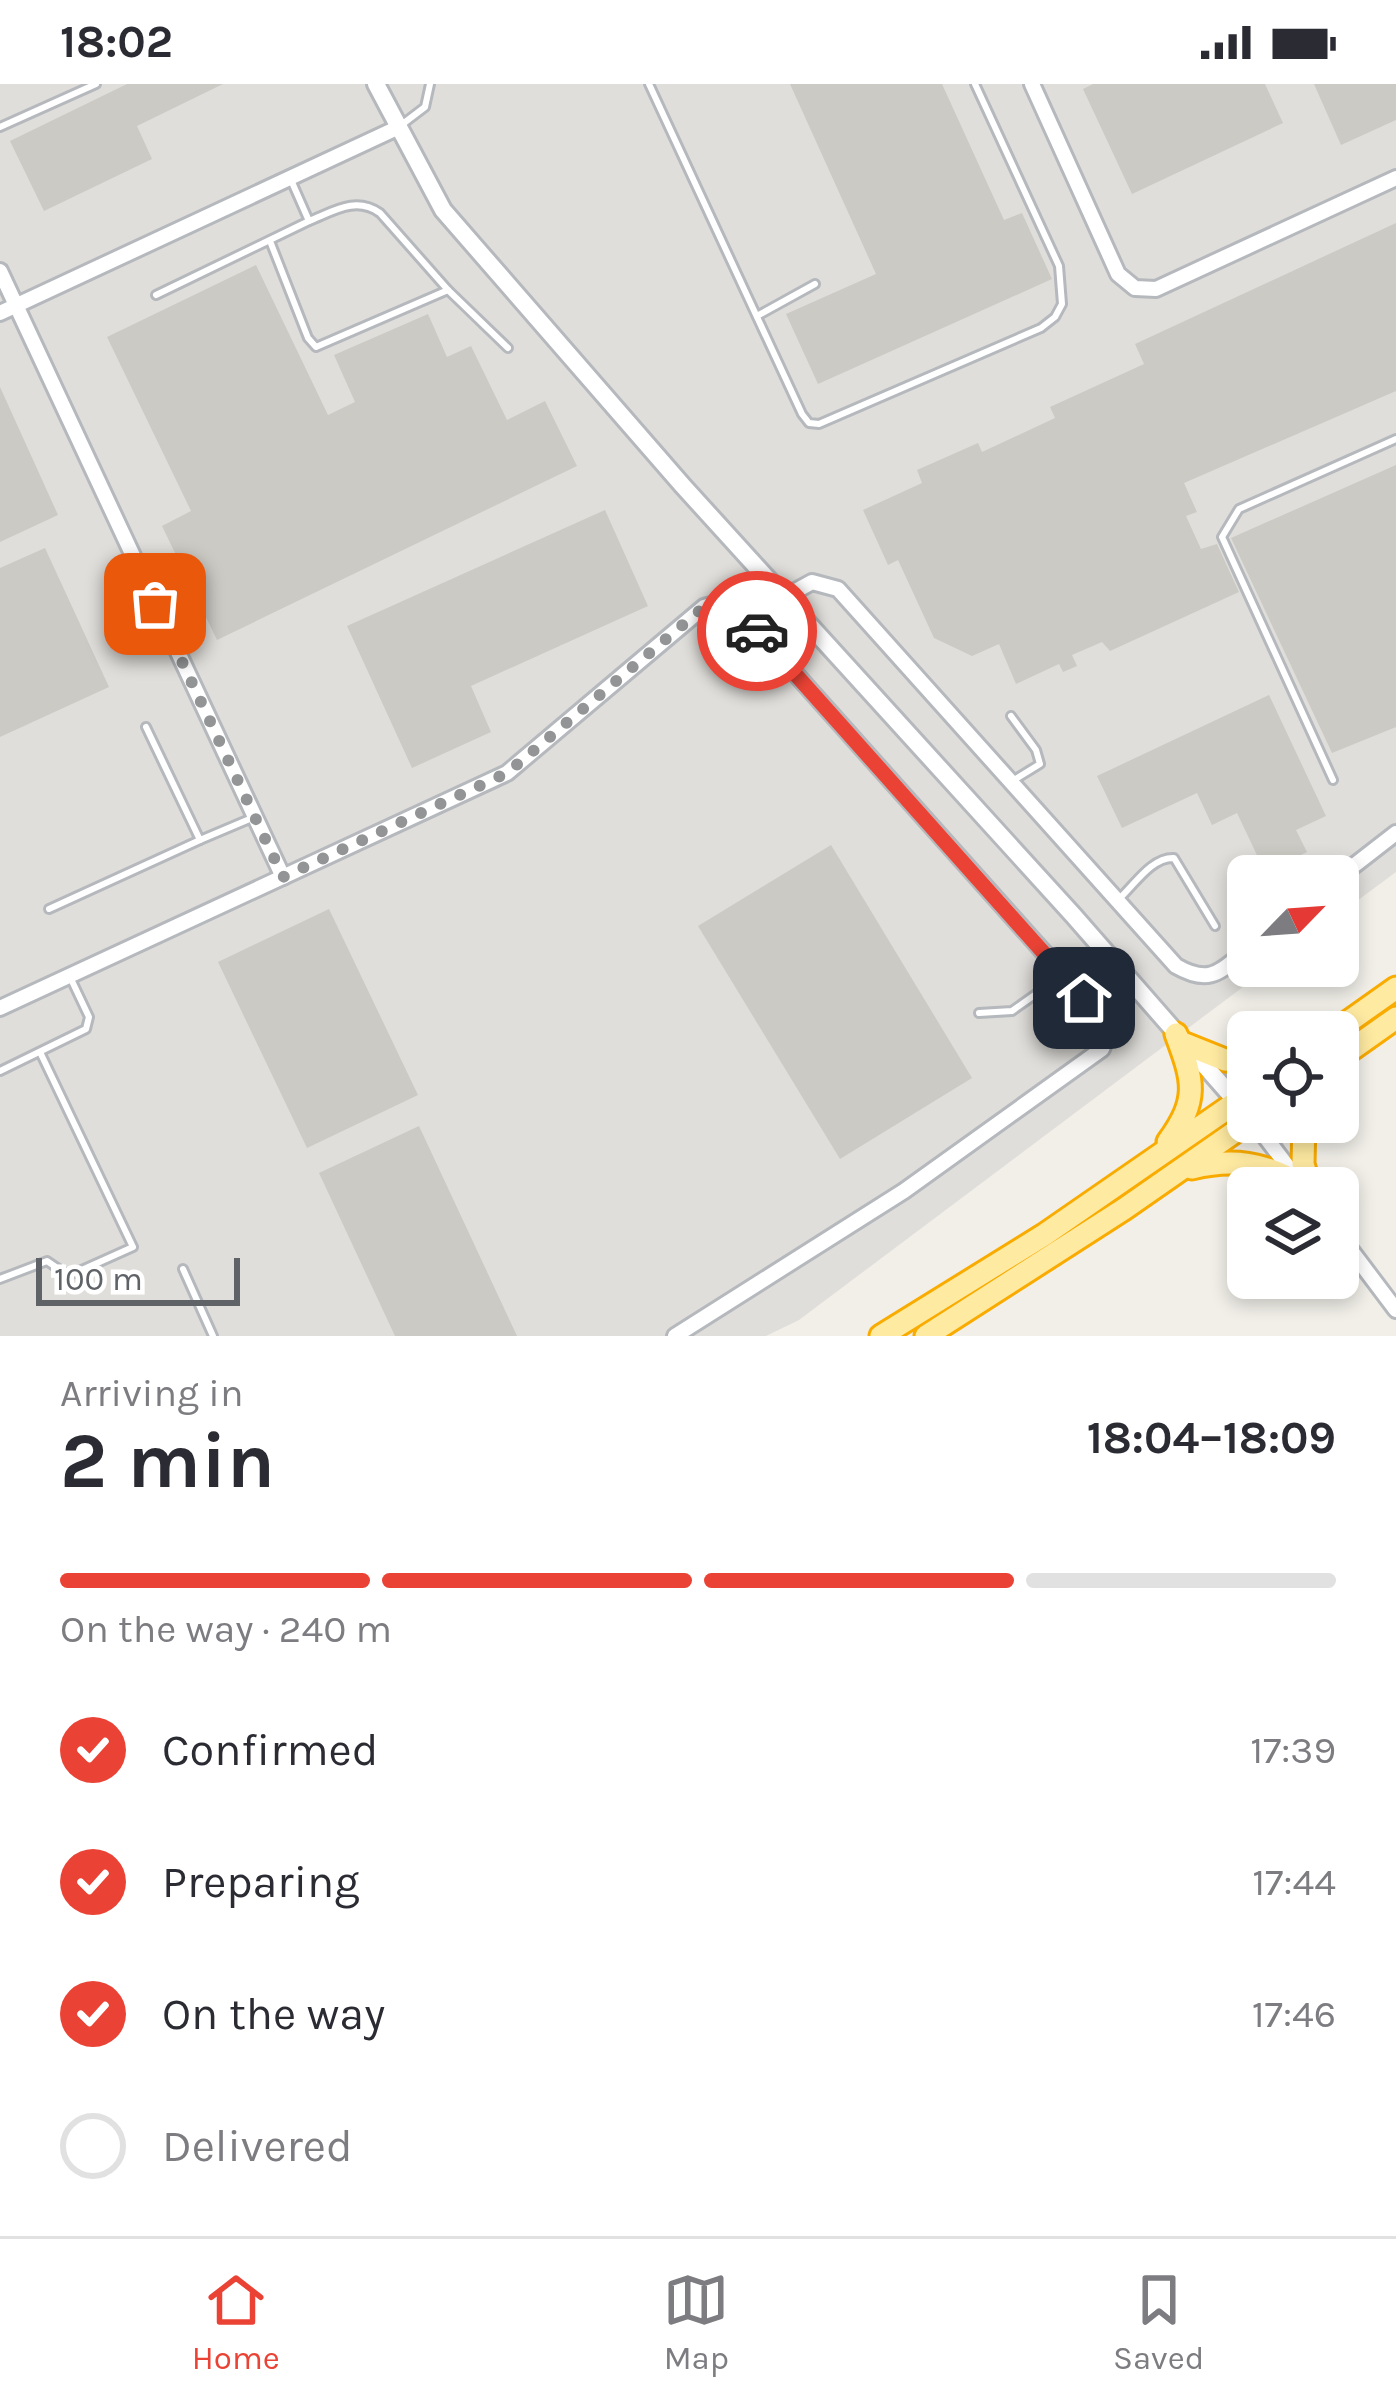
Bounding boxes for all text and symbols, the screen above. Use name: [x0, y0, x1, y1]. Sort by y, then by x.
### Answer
text: 18:02: [60, 16, 173, 68]
pin: [104, 553, 206, 655]
icon: bag: [122, 571, 188, 637]
courier: [697, 571, 817, 691]
icon: car: [724, 598, 790, 664]
north arrow: [1227, 855, 1359, 987]
map controls: [1227, 855, 1359, 1299]
pin: [1033, 947, 1135, 1049]
icon: home: [1051, 965, 1117, 1031]
button: locate: [1227, 1011, 1359, 1143]
button: layers: [1227, 1167, 1359, 1299]
scale bar: [36, 1252, 240, 1305]
text: 100 m: [54, 1260, 143, 1298]
text: Arriving in: [60, 1370, 243, 1416]
text: 18:04–18:09: [1087, 1412, 1336, 1464]
text: 2 min: [60, 1415, 275, 1507]
text: On the way · 240 m: [60, 1606, 392, 1652]
icon: check: [60, 1717, 126, 1783]
text: Confirmed: [162, 1724, 378, 1776]
text: 17:39: [1250, 1727, 1336, 1773]
icon: check: [60, 1849, 126, 1915]
text: Preparing: [162, 1856, 360, 1908]
text: 17:44: [1252, 1859, 1336, 1905]
icon: check: [60, 1981, 126, 2047]
text: On the way: [162, 1988, 385, 2040]
text: 17:46: [1252, 1991, 1336, 2037]
text: Delivered: [162, 2120, 353, 2172]
tab: Home: [192, 2267, 280, 2377]
tab: Map: [663, 2267, 729, 2377]
tab: Saved: [1113, 2267, 1204, 2377]

